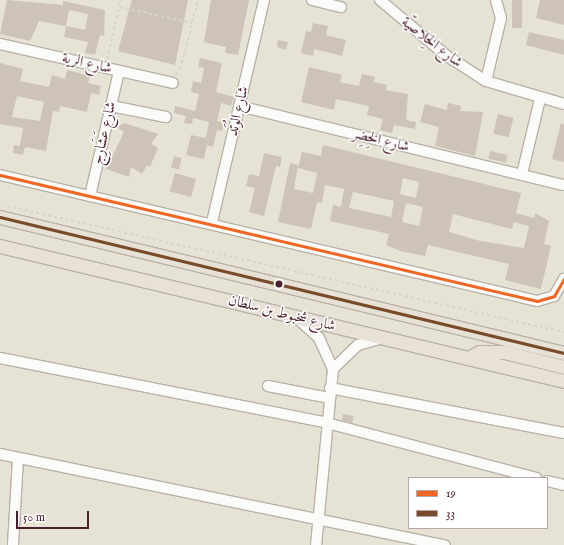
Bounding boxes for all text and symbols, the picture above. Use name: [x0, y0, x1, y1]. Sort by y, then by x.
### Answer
street label: شارع الخِلاصيّة: [398, 13, 466, 71]
street label: شارع الرية: [60, 49, 114, 77]
street label: شارع الوُتَد: [224, 85, 252, 137]
street label: شارع عَشَارِج: [88, 100, 120, 166]
street label: شارع الخِضِر: [351, 124, 411, 156]
unlabelled marker: [274, 279, 284, 289]
street label: شارع شخبوط بن سلطان: [226, 291, 338, 335]
legend: [408, 477, 548, 529]
text: 19: [446, 486, 456, 501]
scale bar: [18, 503, 91, 529]
text: 33: [446, 506, 455, 521]
text: 50 m: [23, 510, 45, 525]

